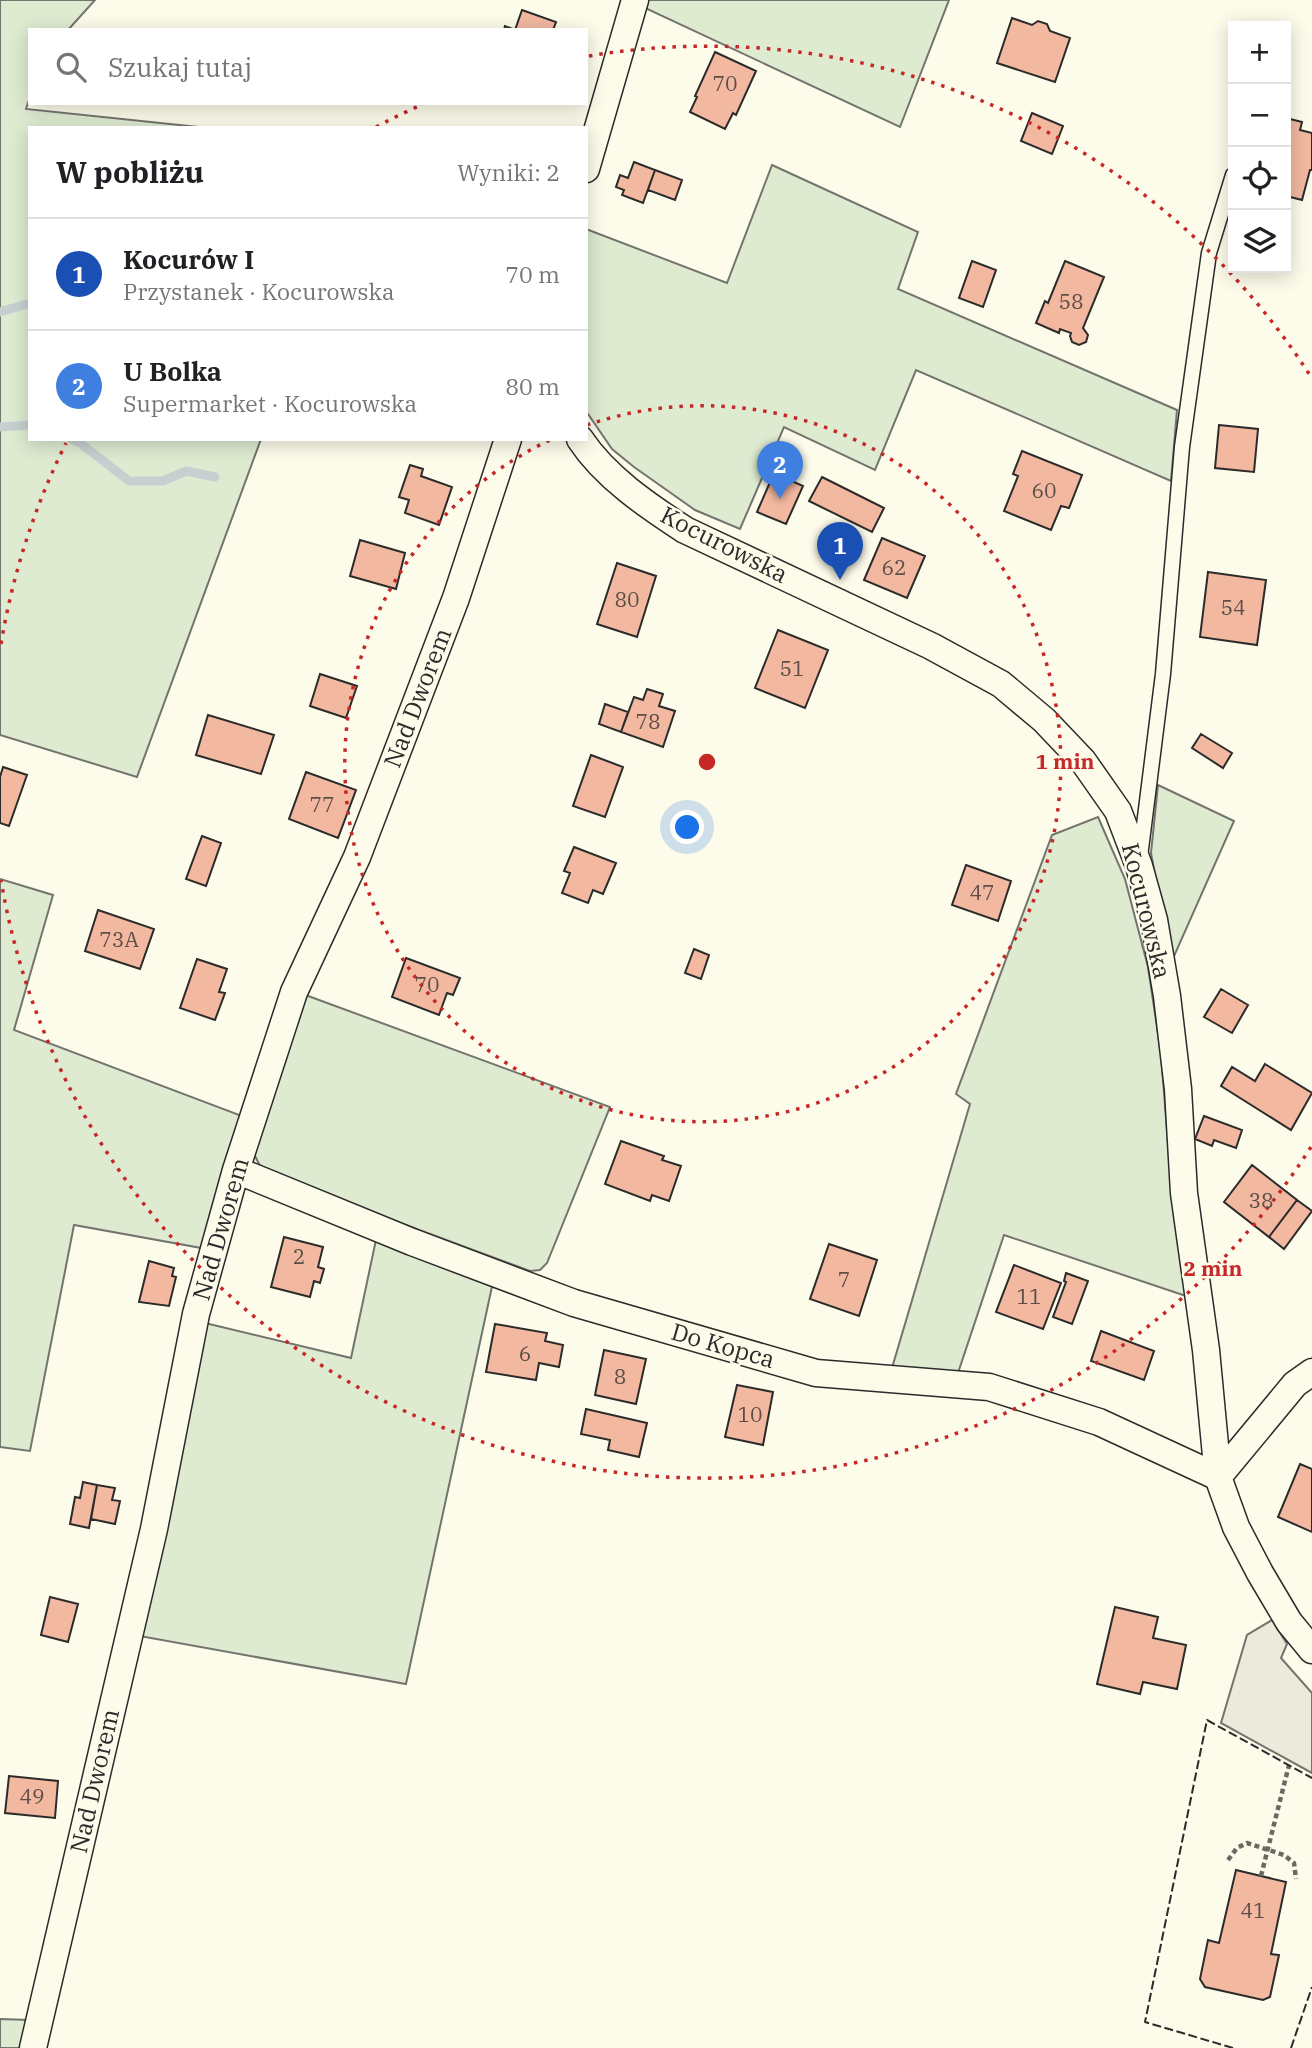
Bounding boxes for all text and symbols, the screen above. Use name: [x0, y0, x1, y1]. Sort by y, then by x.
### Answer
map controls: [1228, 21, 1291, 273]
button: +: [1228, 21, 1291, 84]
search box: [28, 28, 588, 105]
icon: search: [52, 48, 90, 86]
text: Szukaj tutaj: [108, 50, 252, 84]
house number: 70: [712, 69, 738, 97]
button: −: [1228, 84, 1291, 147]
button: locate: [1228, 147, 1291, 210]
text: W pobliżu: [56, 152, 204, 191]
text: Wyniki: 2: [457, 157, 560, 187]
button: layers: [1228, 210, 1291, 273]
text: Kocurów I: [123, 242, 254, 276]
text: 1: [72, 259, 86, 289]
text: 70 m: [505, 259, 560, 289]
text: Przystanek · Kocurowska: [123, 276, 394, 306]
house number: 58: [1058, 287, 1084, 315]
text: U Bolka: [123, 354, 222, 388]
text: 2: [72, 371, 86, 401]
text: 80 m: [505, 371, 560, 401]
text: Supermarket · Kocurowska: [123, 388, 417, 418]
pin: 2: [757, 441, 803, 499]
house number: 60: [1031, 476, 1057, 504]
street label: Kocurowska: [655, 498, 794, 590]
pin: 1: [817, 522, 863, 580]
house number: 62: [881, 553, 907, 581]
house number: 80: [614, 585, 640, 613]
house number: 54: [1220, 593, 1246, 621]
street label: Nad Dworem: [376, 623, 458, 772]
house number: 51: [779, 654, 805, 682]
house number: 78: [635, 707, 661, 735]
text: 1 min: [1036, 747, 1094, 775]
centre of rings: [695, 750, 719, 774]
house number: 77: [309, 790, 335, 818]
your location: [670, 810, 704, 844]
street label: Kocurowska: [1115, 840, 1179, 982]
house number: 47: [969, 878, 995, 906]
house number: 73A: [99, 925, 139, 953]
house number: 70: [414, 970, 440, 998]
street label: Nad Dworem: [184, 1153, 256, 1304]
house number: 38: [1248, 1186, 1274, 1214]
house number: 2: [293, 1242, 305, 1270]
text: 2 min: [1184, 1254, 1242, 1282]
house number: 7: [838, 1265, 850, 1293]
house number: 11: [1016, 1282, 1042, 1310]
street label: Do Kopca: [668, 1315, 779, 1375]
house number: 6: [519, 1339, 531, 1367]
house number: 8: [614, 1362, 626, 1390]
house number: 10: [737, 1400, 763, 1428]
street label: Nad Dworem: [62, 1705, 126, 1856]
house number: 49: [19, 1782, 45, 1810]
house number: 41: [1240, 1896, 1266, 1924]

